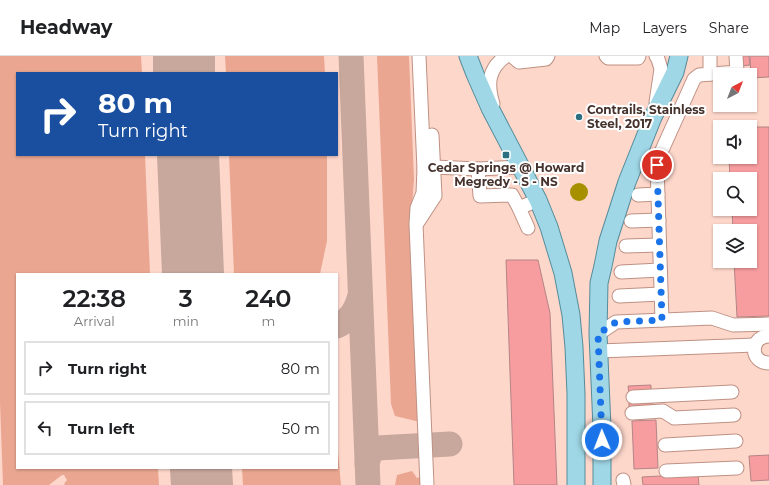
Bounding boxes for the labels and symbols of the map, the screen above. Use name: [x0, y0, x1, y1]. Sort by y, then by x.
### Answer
north arrow: [713, 68, 757, 112]
place label: Contrails, Stainless Steel, 2017: [587, 102, 706, 131]
marker: Contrails, Stainless Steel, 2017: [574, 112, 584, 122]
pin: [640, 148, 674, 182]
marker: Cedar Springs @ Howard Megredy - S - NS: [501, 150, 511, 160]
place label: Cedar Springs @ Howard Megredy - S - NS: [428, 160, 584, 189]
position arrow: [581, 419, 623, 461]

